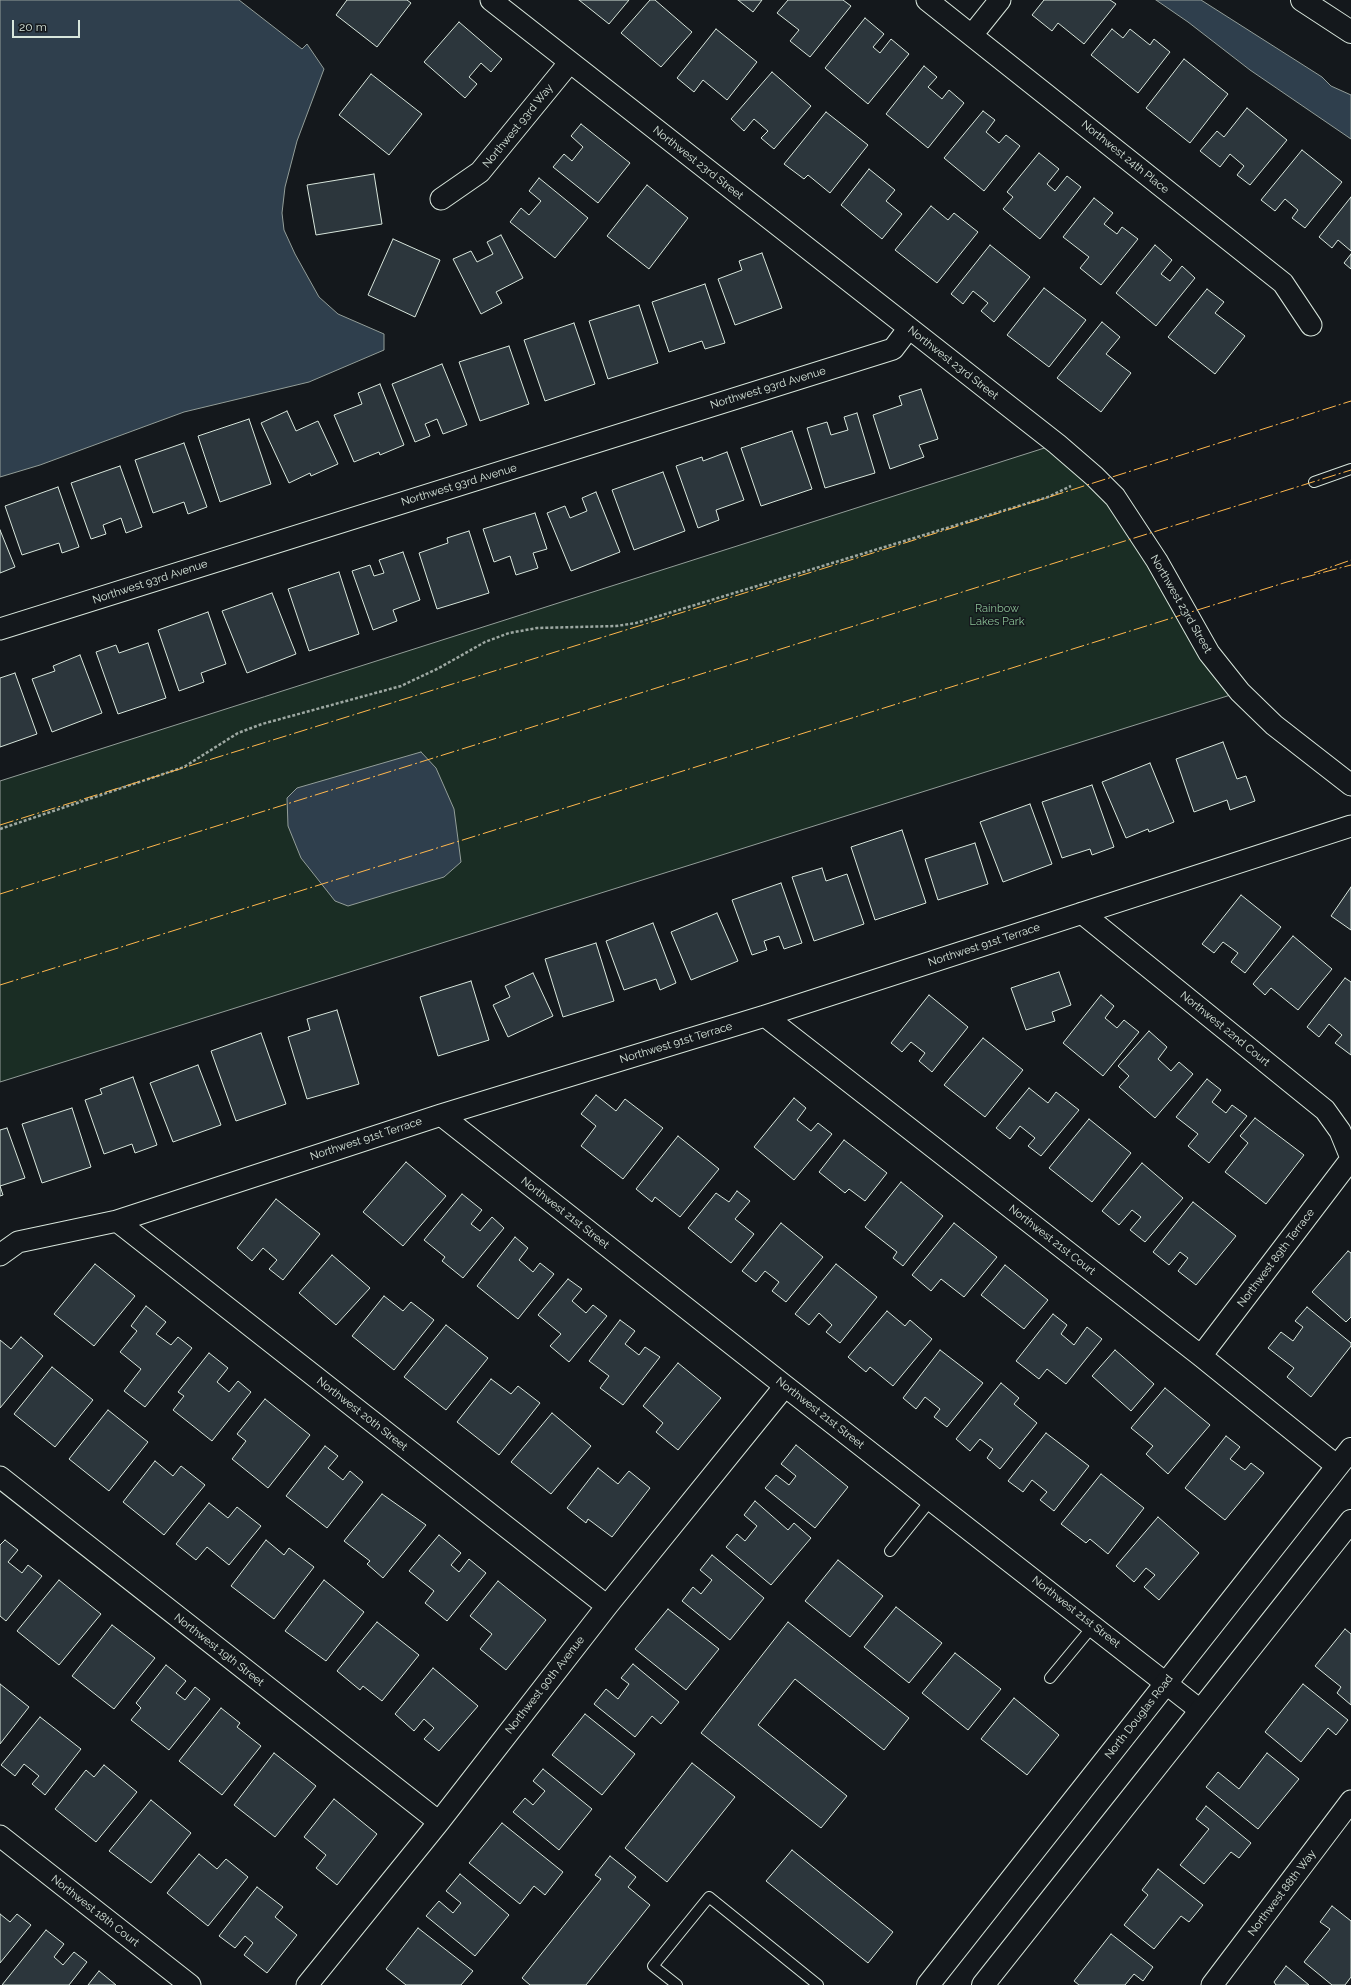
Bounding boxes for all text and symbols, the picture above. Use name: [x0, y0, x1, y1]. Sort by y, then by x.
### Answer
scale bar: [14, 12, 82, 38]
text: 20 m: [19, 20, 47, 34]
street label: Northwest 93rd Way: [480, 81, 556, 171]
street label: Northwest 24th Place: [1079, 118, 1171, 196]
street label: Northwest 23rd Street: [650, 124, 746, 202]
street label: Northwest 23rd Street: [905, 324, 1001, 402]
street label: Northwest 93rd Avenue: [709, 364, 827, 412]
street label: Northwest 93rd Avenue: [400, 461, 518, 509]
street label: Northwest 23rd Street: [1147, 553, 1215, 655]
street label: Northwest 93rd Avenue: [91, 557, 209, 607]
park label: Rainbow Lakes Park: [970, 602, 1024, 628]
street label: Northwest 91st Terrace: [926, 921, 1042, 969]
street label: Northwest 22nd Court: [1178, 989, 1272, 1069]
street label: Northwest 91st Terrace: [618, 1020, 734, 1066]
street label: Northwest 91st Terrace: [308, 1115, 424, 1163]
street label: Northwest 21st Street: [518, 1174, 612, 1252]
street label: Northwest 21st Court: [1006, 1202, 1098, 1278]
street label: Northwest 89th Terrace: [1235, 1206, 1317, 1310]
street label: Northwest 20th Street: [314, 1374, 410, 1454]
street label: Northwest 21st Street: [773, 1374, 867, 1452]
street label: Northwest 21st Street: [1029, 1573, 1123, 1651]
street label: Northwest 19th Street: [171, 1611, 267, 1689]
street label: Northwest 90th Avenue: [503, 1633, 587, 1737]
street label: North Douglas Road: [1102, 1672, 1176, 1762]
street label: Northwest 88th Way: [1245, 1847, 1319, 1939]
street label: Northwest 18th Court: [48, 1873, 142, 1949]

